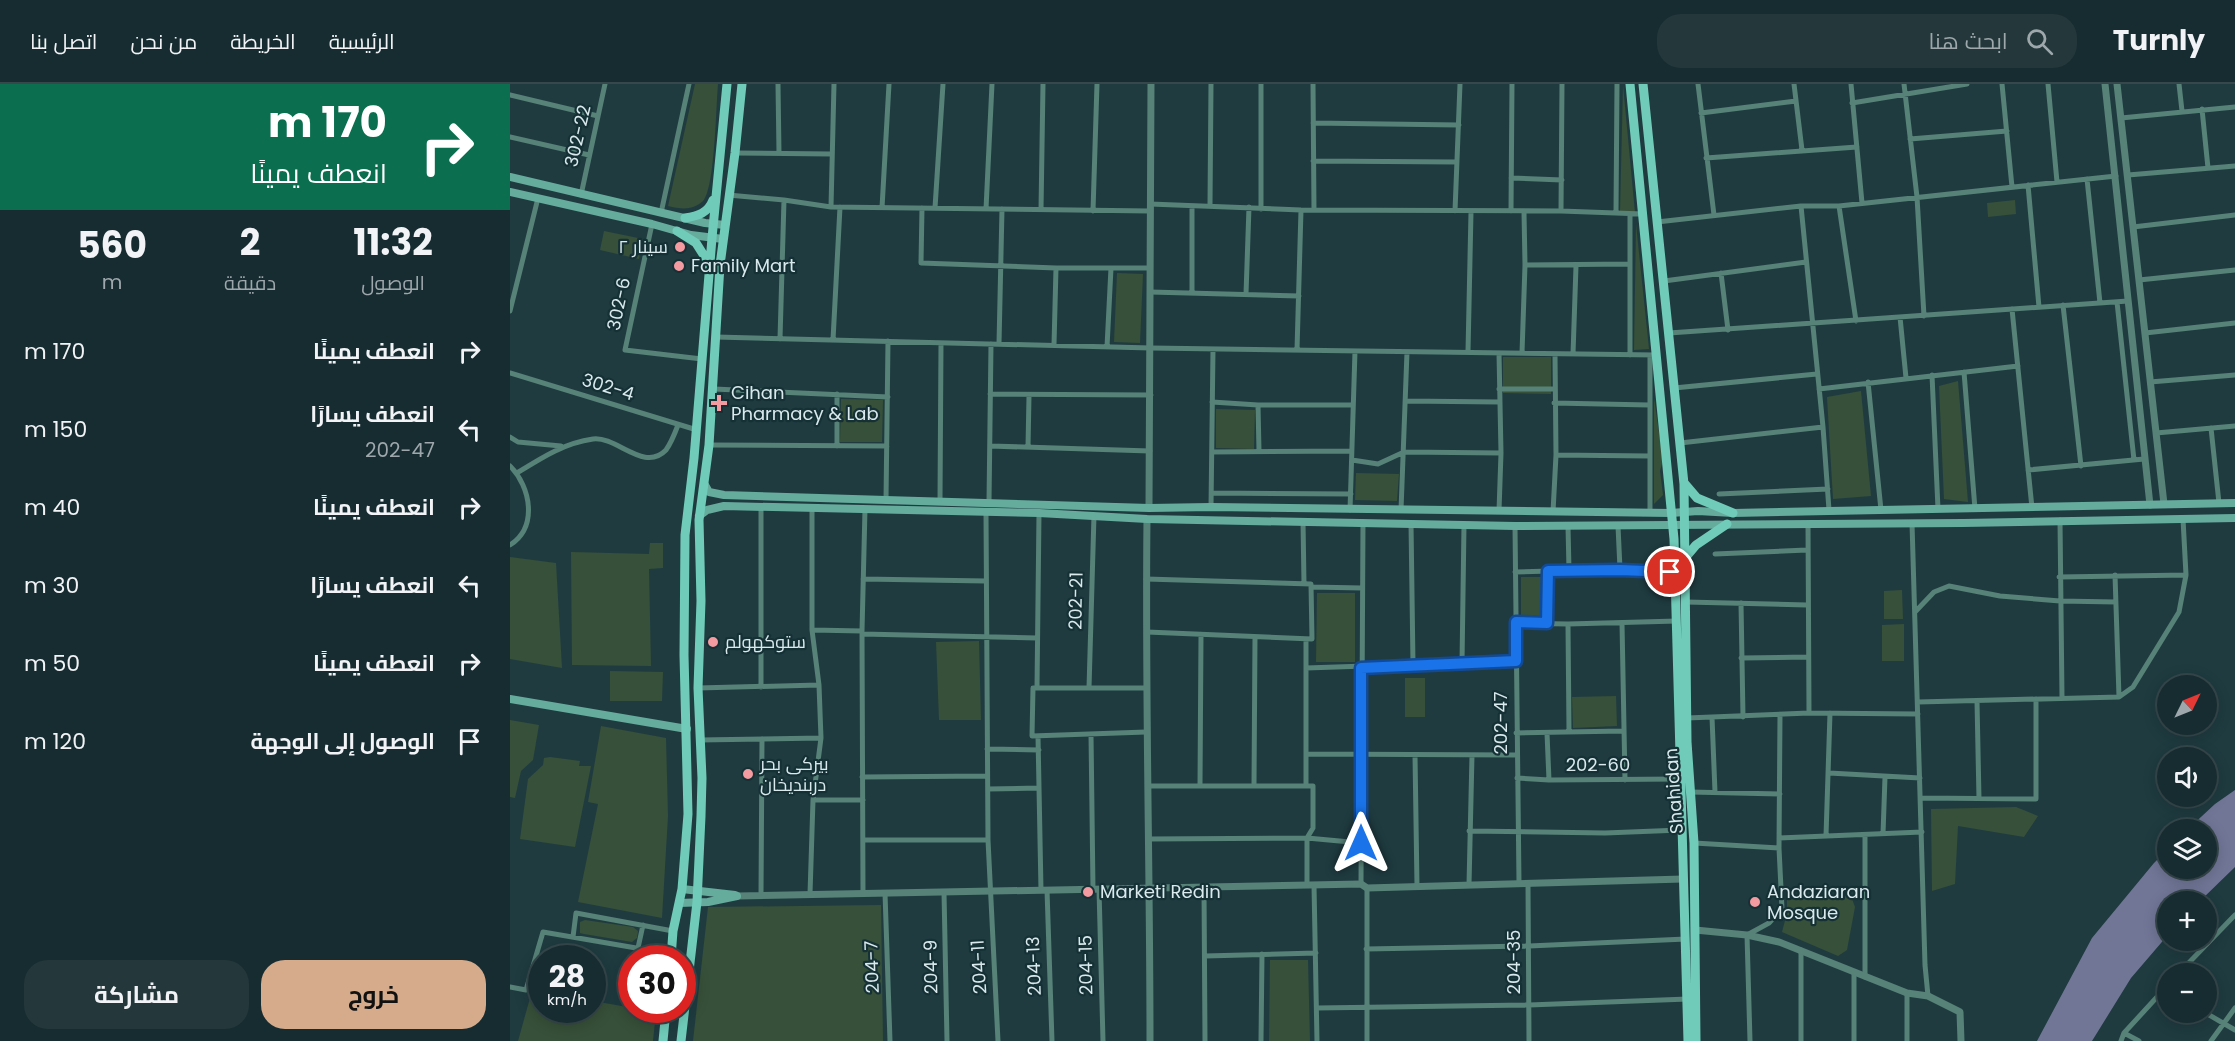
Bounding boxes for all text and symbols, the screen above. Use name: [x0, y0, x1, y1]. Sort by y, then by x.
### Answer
search box: [1657, 14, 2077, 68]
text: Turnly: [2113, 21, 2205, 60]
icon: search: [2023, 25, 2056, 58]
text: ابحث هنا: [1928, 26, 2008, 57]
text: اتصل بنا: [30, 27, 97, 56]
text: من نحن: [130, 27, 197, 56]
text: الخريطة: [230, 27, 296, 56]
text: الرئيسية: [329, 27, 395, 56]
text: 170 m: [268, 93, 387, 152]
street label: 302-22: [558, 102, 597, 169]
icon: right: [408, 108, 486, 186]
text: انعطف يمينًا: [250, 155, 387, 192]
text: 2: [240, 217, 260, 268]
text: 11:32: [353, 217, 433, 268]
text: 560: [77, 220, 147, 271]
place label: سینار ٢: [618, 234, 668, 259]
marker: سینار ٢: [673, 240, 687, 254]
place label: Family Mart: [691, 253, 796, 278]
marker: Family Mart: [672, 259, 686, 273]
text: m: [102, 268, 122, 296]
text: دقيقة: [224, 269, 276, 297]
text: الوصول: [361, 269, 425, 297]
street label: 302-6: [601, 275, 636, 333]
icon: right: [453, 335, 486, 368]
text: 170 m: [24, 336, 85, 367]
text: انعطف يمينًا: [313, 336, 435, 367]
street label: 302-4: [579, 367, 637, 406]
place label: Cihan Pharmacy & Lab: [731, 380, 879, 426]
marker: Cihan Pharmacy & Lab: [712, 396, 726, 410]
text: انعطف يسارًا: [310, 399, 435, 430]
icon: left: [453, 413, 486, 446]
text: 150 m: [24, 414, 87, 445]
text: 202-47: [365, 436, 435, 464]
icon: right: [453, 491, 486, 524]
text: 40 m: [24, 492, 80, 523]
text: انعطف يمينًا: [313, 492, 435, 523]
pin: [1644, 546, 1695, 597]
icon: arrive: [1653, 555, 1686, 588]
icon: left: [453, 569, 486, 602]
text: 30 m: [24, 570, 79, 601]
text: انعطف يسارًا: [310, 570, 435, 601]
street label: 202-21: [1062, 572, 1089, 630]
place label: ستوكهولم: [725, 629, 806, 654]
marker: ستوكهولم: [706, 635, 720, 649]
icon: right: [453, 647, 486, 680]
text: 50 m: [24, 648, 80, 679]
text: انعطف يمينًا: [313, 648, 435, 679]
north arrow: [2157, 675, 2217, 735]
map controls: [2157, 675, 2217, 1023]
street label: 202-47: [1488, 691, 1513, 755]
icon: arrive: [453, 725, 486, 758]
text: 120 m: [24, 726, 86, 757]
text: الوصول إلى الوجهة: [250, 726, 435, 757]
street label: Shahidan: [1658, 747, 1689, 835]
button: sound: [2157, 747, 2217, 807]
place label: بيركى بحر دربنديخان: [759, 751, 829, 797]
street label: 202-60: [1566, 752, 1630, 777]
marker: بيركى بحر دربنديخان: [741, 767, 755, 781]
position arrow: [1329, 811, 1393, 875]
button: layers: [2157, 819, 2217, 879]
place label: Marketi Redin: [1100, 879, 1221, 904]
place label: Andaziaran Mosque: [1767, 879, 1870, 925]
marker: Marketi Redin: [1081, 885, 1095, 899]
button: +: [2157, 891, 2217, 951]
marker: Andaziaran Mosque: [1748, 895, 1762, 909]
street label: 204-35: [1501, 930, 1526, 994]
street label: 204-15: [1072, 935, 1099, 995]
street label: 204-13: [1020, 936, 1047, 996]
street label: 204-11: [965, 939, 992, 995]
street label: 204-7: [858, 940, 885, 994]
street label: 204-9: [918, 940, 943, 994]
speed limit sign: 30: [618, 945, 696, 1023]
text: 28: [549, 955, 585, 998]
button: مشاركة: [24, 960, 249, 1029]
button: خروج: [261, 960, 486, 1029]
button: −: [2157, 963, 2217, 1023]
text: km/h: [547, 989, 587, 1010]

